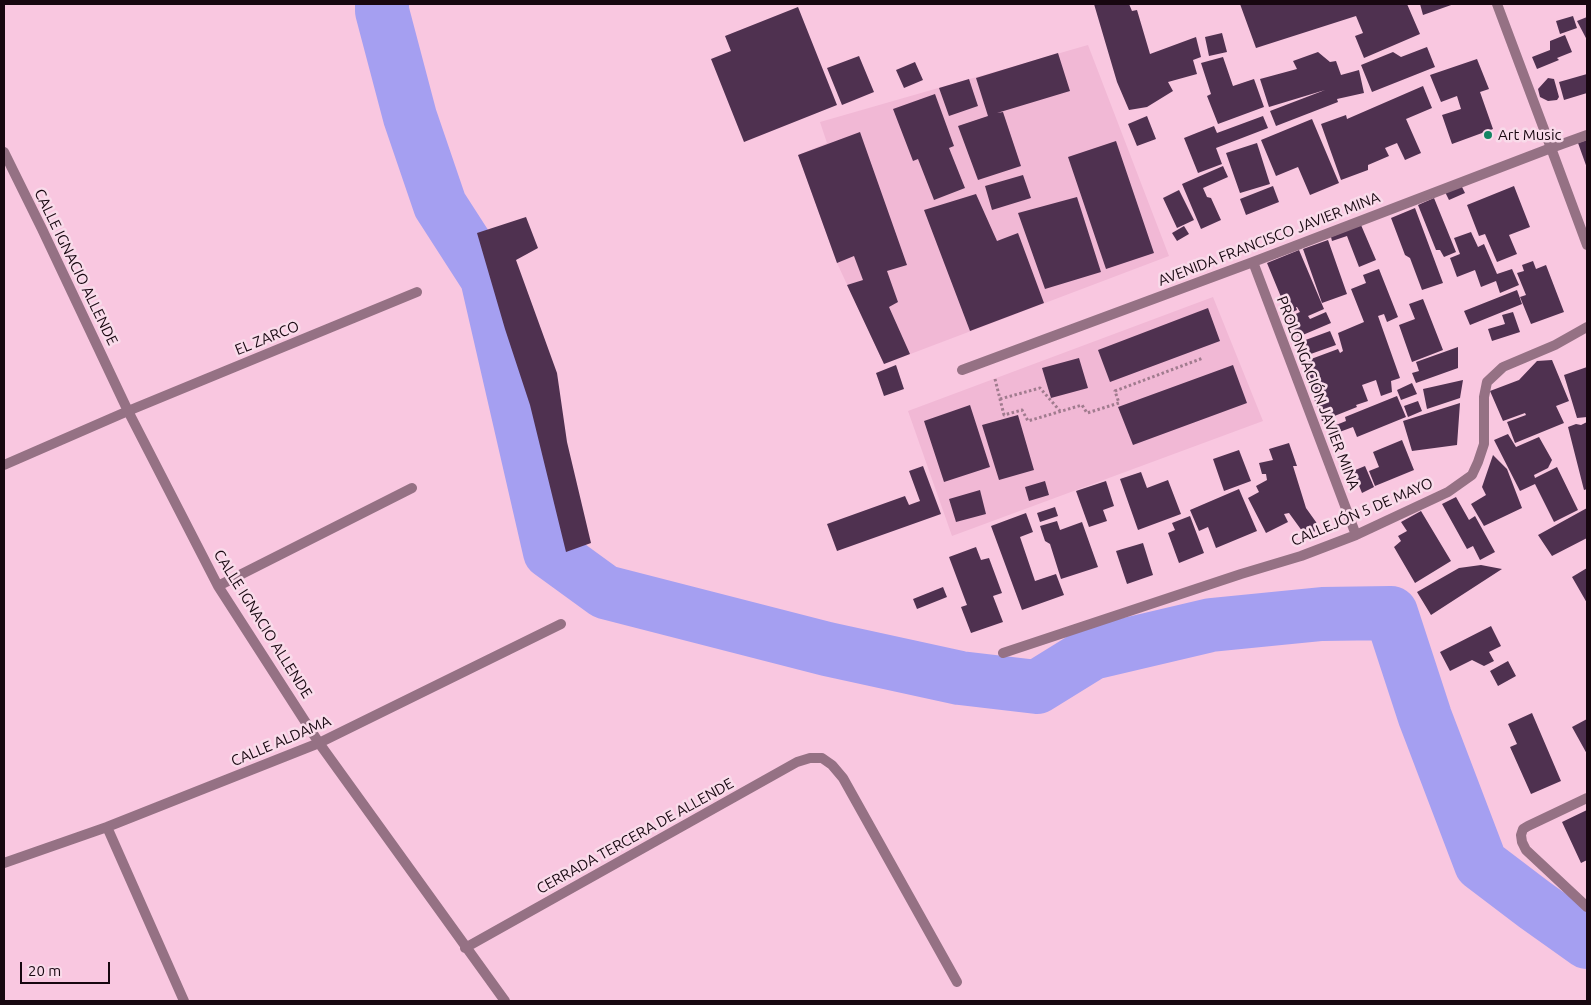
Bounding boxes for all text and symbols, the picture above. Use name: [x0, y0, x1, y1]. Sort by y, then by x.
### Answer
place label: Art Music: [1498, 126, 1561, 144]
marker: Art Music: [1482, 129, 1494, 141]
street label: CALLE IGNACIO ALLENDE: [30, 186, 122, 348]
street label: AVENIDA FRANCISCO JAVIER MINA: [1155, 188, 1383, 290]
street label: PROLONGACIÓN JAVIER MINA: [1273, 294, 1363, 492]
street label: EL ZARCO: [232, 317, 302, 359]
street label: CALLEJÓN 5 DE MAYO: [1288, 474, 1436, 550]
street label: CALLE IGNACIO ALLENDE: [210, 546, 316, 702]
street label: CALLE ALDAMA: [228, 712, 334, 770]
street label: CERRADA TERCERA DE ALLENDE: [533, 774, 737, 898]
scale bar: [22, 952, 112, 984]
text: 20 m: [28, 962, 61, 979]

